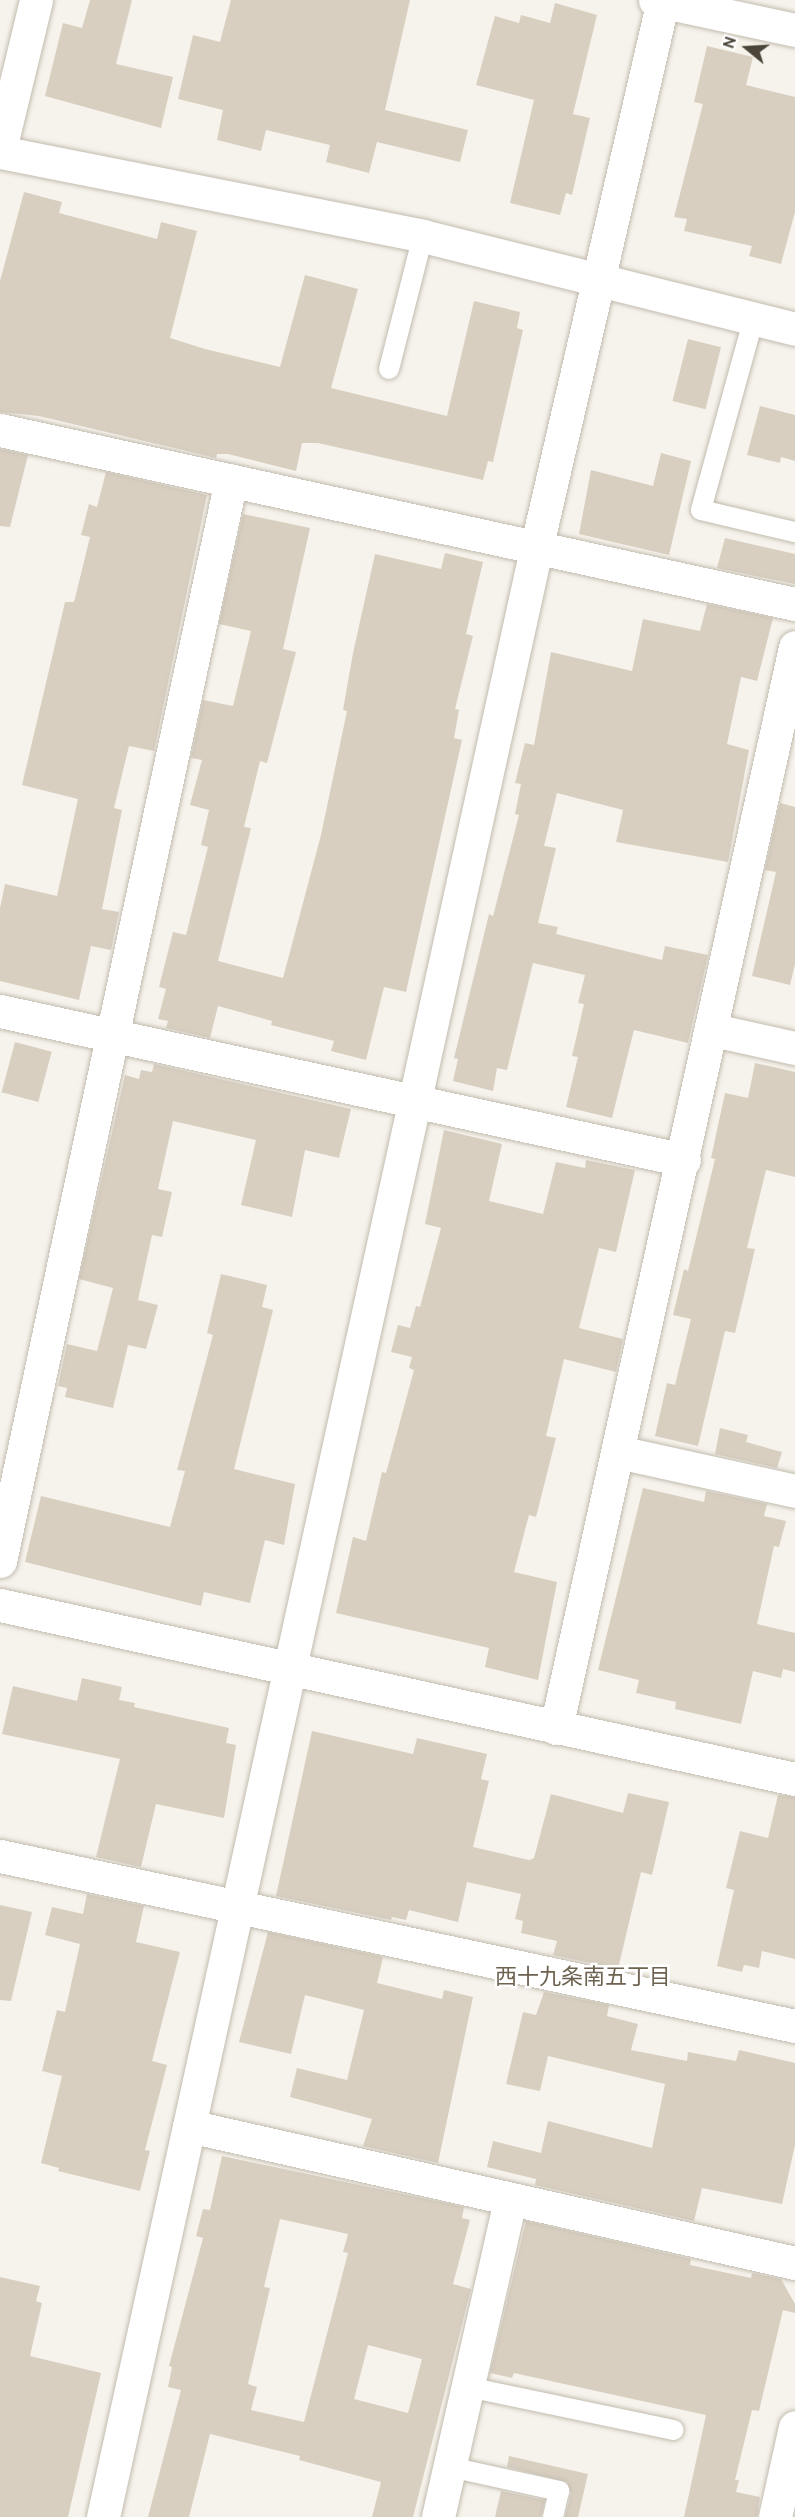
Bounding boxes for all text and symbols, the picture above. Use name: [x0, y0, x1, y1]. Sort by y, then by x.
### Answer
north arrow: [717, 18, 777, 78]
text: N: [719, 34, 740, 51]
district label: 西十九条南五丁目: [495, 1964, 671, 1990]

